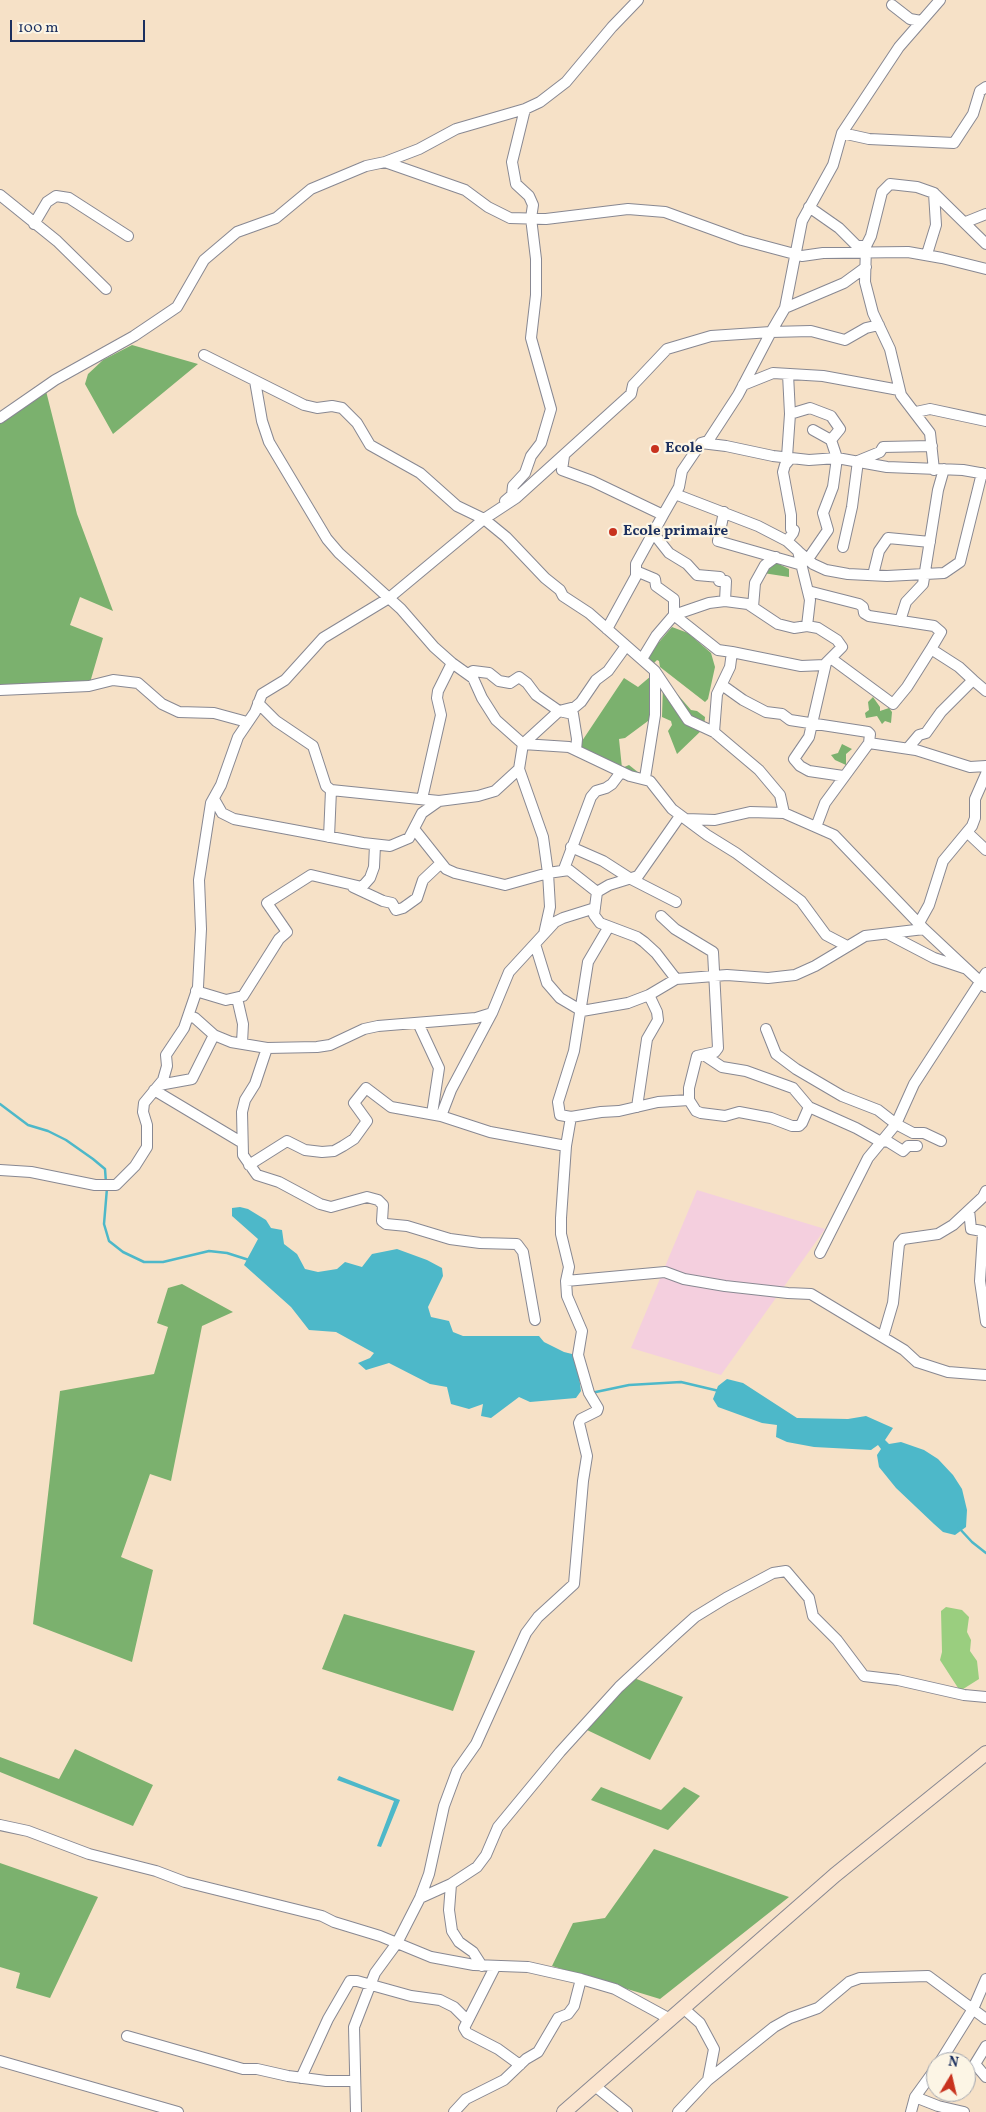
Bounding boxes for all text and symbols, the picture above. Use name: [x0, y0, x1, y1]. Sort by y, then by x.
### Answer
scale bar: [12, 10, 148, 42]
text: 100 m: [18, 18, 58, 39]
place label: Ecole: [665, 440, 703, 458]
marker: Ecole: [649, 443, 661, 455]
place label: Ecole primaire: [623, 523, 728, 541]
marker: Ecole primaire: [607, 526, 619, 538]
north arrow: [926, 2052, 976, 2102]
text: N: [947, 2052, 960, 2073]

